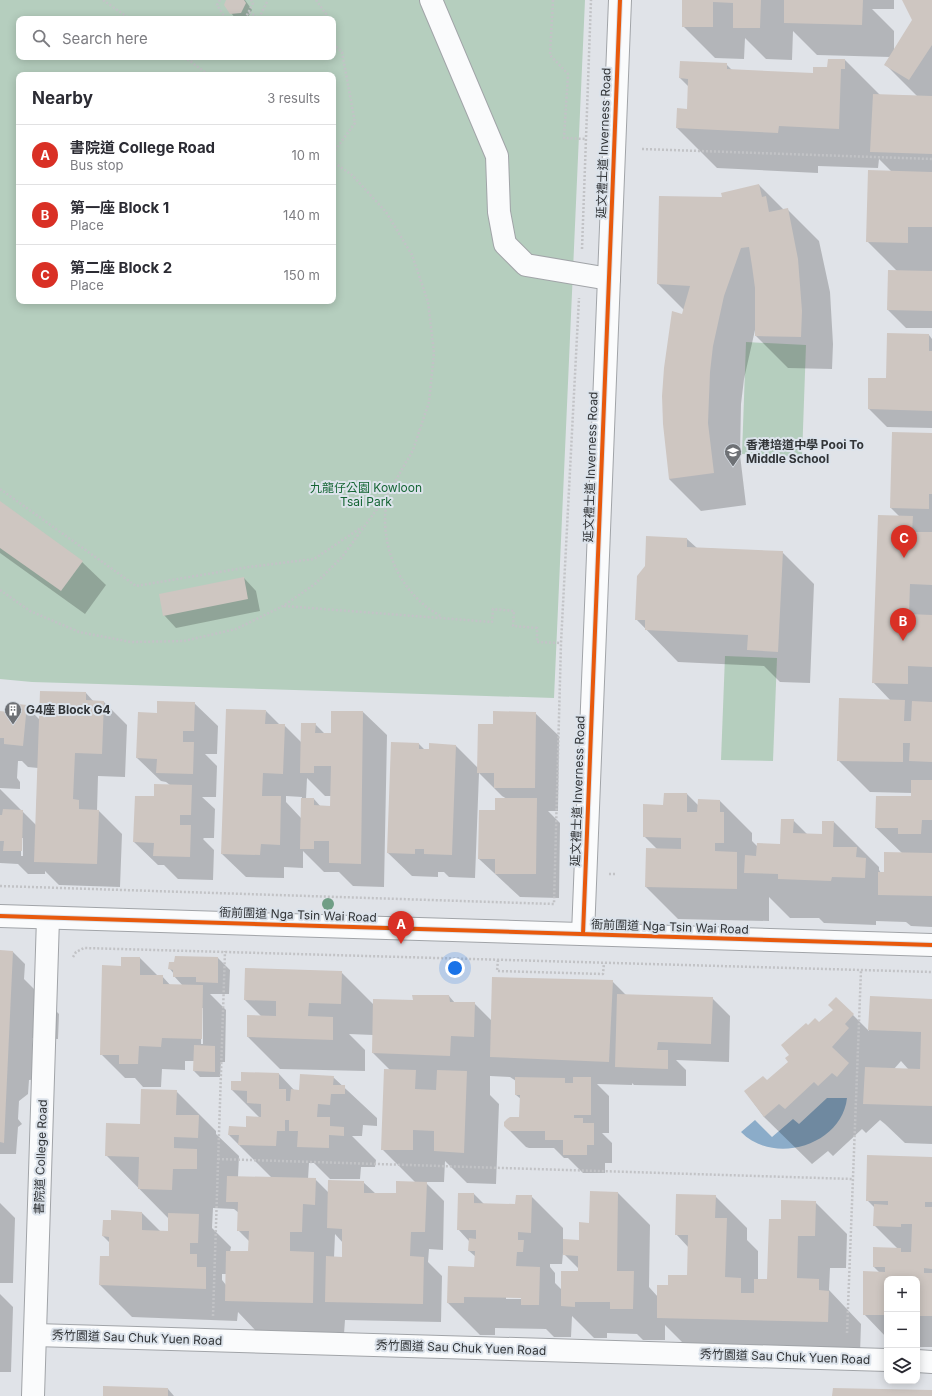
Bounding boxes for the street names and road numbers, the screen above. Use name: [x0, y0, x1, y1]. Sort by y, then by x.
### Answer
street label: 延文禮士道 Inverness Road: [593, 67, 614, 219]
street label: 延文禮士道 Inverness Road: [580, 391, 601, 543]
street label: 延文禮士道 Inverness Road: [567, 715, 588, 867]
street label: 衙前圍道 Nga Tsin Wai Road: [219, 904, 377, 925]
street label: 衙前圍道 Nga Tsin Wai Road: [591, 916, 749, 937]
street label: 書院道 College Road: [31, 1099, 50, 1215]
street label: 秀竹園道 Sau Chuk Yuen Road: [52, 1327, 222, 1348]
street label: 秀竹園道 Sau Chuk Yuen Road: [376, 1337, 546, 1358]
street label: 秀竹園道 Sau Chuk Yuen Road: [700, 1346, 870, 1367]

